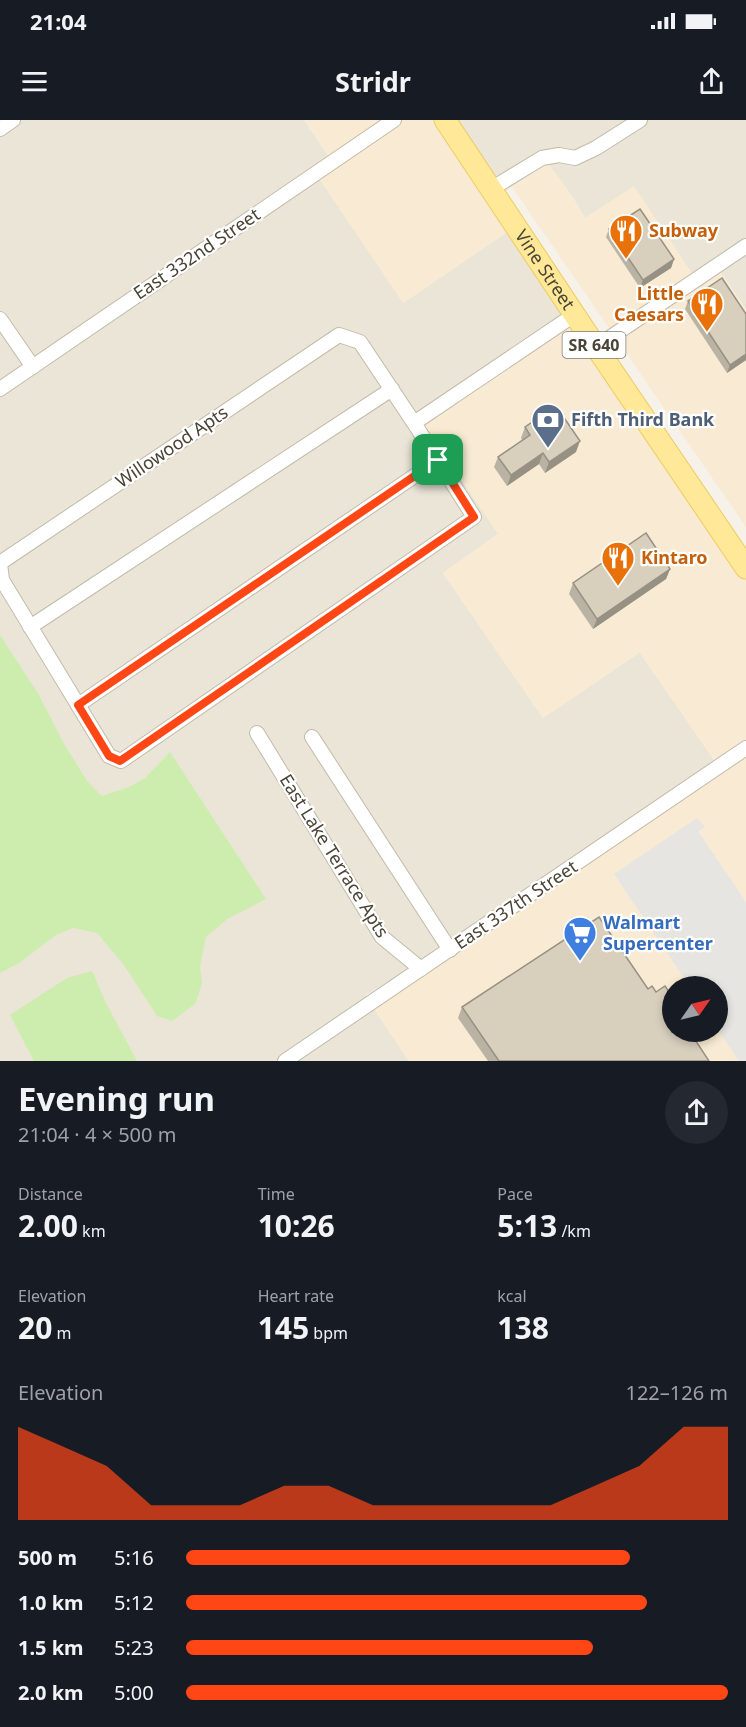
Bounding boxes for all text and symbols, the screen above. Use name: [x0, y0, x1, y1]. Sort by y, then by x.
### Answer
text: 21:04: [30, 6, 87, 36]
text: Stridr: [335, 63, 411, 100]
icon: menu: [18, 65, 51, 98]
icon: share: [695, 65, 728, 98]
street label: East 332nd Street: [128, 202, 265, 304]
restaurant icon: Subway: [608, 213, 644, 260]
place label: Subway: [649, 218, 719, 242]
street label: Vine Street: [510, 224, 581, 315]
place label: Little Caesars: [614, 281, 684, 326]
restaurant icon: Little Caesars: [689, 286, 725, 333]
road number: SR 640: [562, 332, 626, 358]
street label: Willowood Apts: [111, 400, 232, 493]
bank icon: Fifth Third Bank: [530, 402, 566, 449]
place label: Fifth Third Bank: [571, 407, 715, 431]
pin: [412, 434, 463, 485]
icon: arrive: [421, 443, 454, 476]
restaurant icon: Kintaro: [600, 540, 636, 587]
place label: Kintaro: [641, 545, 708, 569]
street label: East Lake Terrace Apts: [275, 769, 395, 942]
street label: East 337th Street: [449, 854, 582, 954]
place label: Walmart Supercenter: [603, 910, 713, 955]
supermarket icon: Walmart Supercenter: [562, 915, 598, 962]
north arrow: [662, 976, 728, 1042]
map controls: [662, 976, 728, 1042]
text: Evening run: [18, 1076, 215, 1121]
button: share: [665, 1081, 728, 1144]
text: 21:04 · 4 × 500 m: [18, 1121, 176, 1148]
text: Distance: [18, 1183, 83, 1205]
text: Time: [258, 1183, 295, 1205]
text: Pace: [497, 1183, 533, 1205]
text: 2.00: [18, 1205, 78, 1246]
text: 10:26: [258, 1205, 335, 1246]
text: 5:13: [497, 1205, 557, 1246]
text: km: [78, 1220, 106, 1242]
text: /km: [557, 1220, 591, 1242]
text: Elevation: [18, 1285, 86, 1307]
text: Heart rate: [258, 1285, 334, 1307]
text: kcal: [497, 1285, 527, 1307]
text: 20: [18, 1307, 52, 1348]
text: 145: [258, 1307, 309, 1348]
text: 138: [497, 1307, 549, 1348]
text: m: [52, 1322, 71, 1344]
text: bpm: [309, 1322, 348, 1344]
text: Elevation: [18, 1379, 103, 1406]
text: 122–126 m: [625, 1379, 728, 1406]
text: 500 m: [18, 1544, 77, 1571]
text: 5:16: [114, 1544, 154, 1571]
text: 1.0 km: [18, 1589, 84, 1616]
text: 5:12: [114, 1589, 154, 1616]
text: 1.5 km: [18, 1634, 84, 1661]
text: 5:23: [114, 1634, 154, 1661]
text: 2.0 km: [18, 1679, 84, 1706]
text: 5:00: [114, 1679, 154, 1706]

